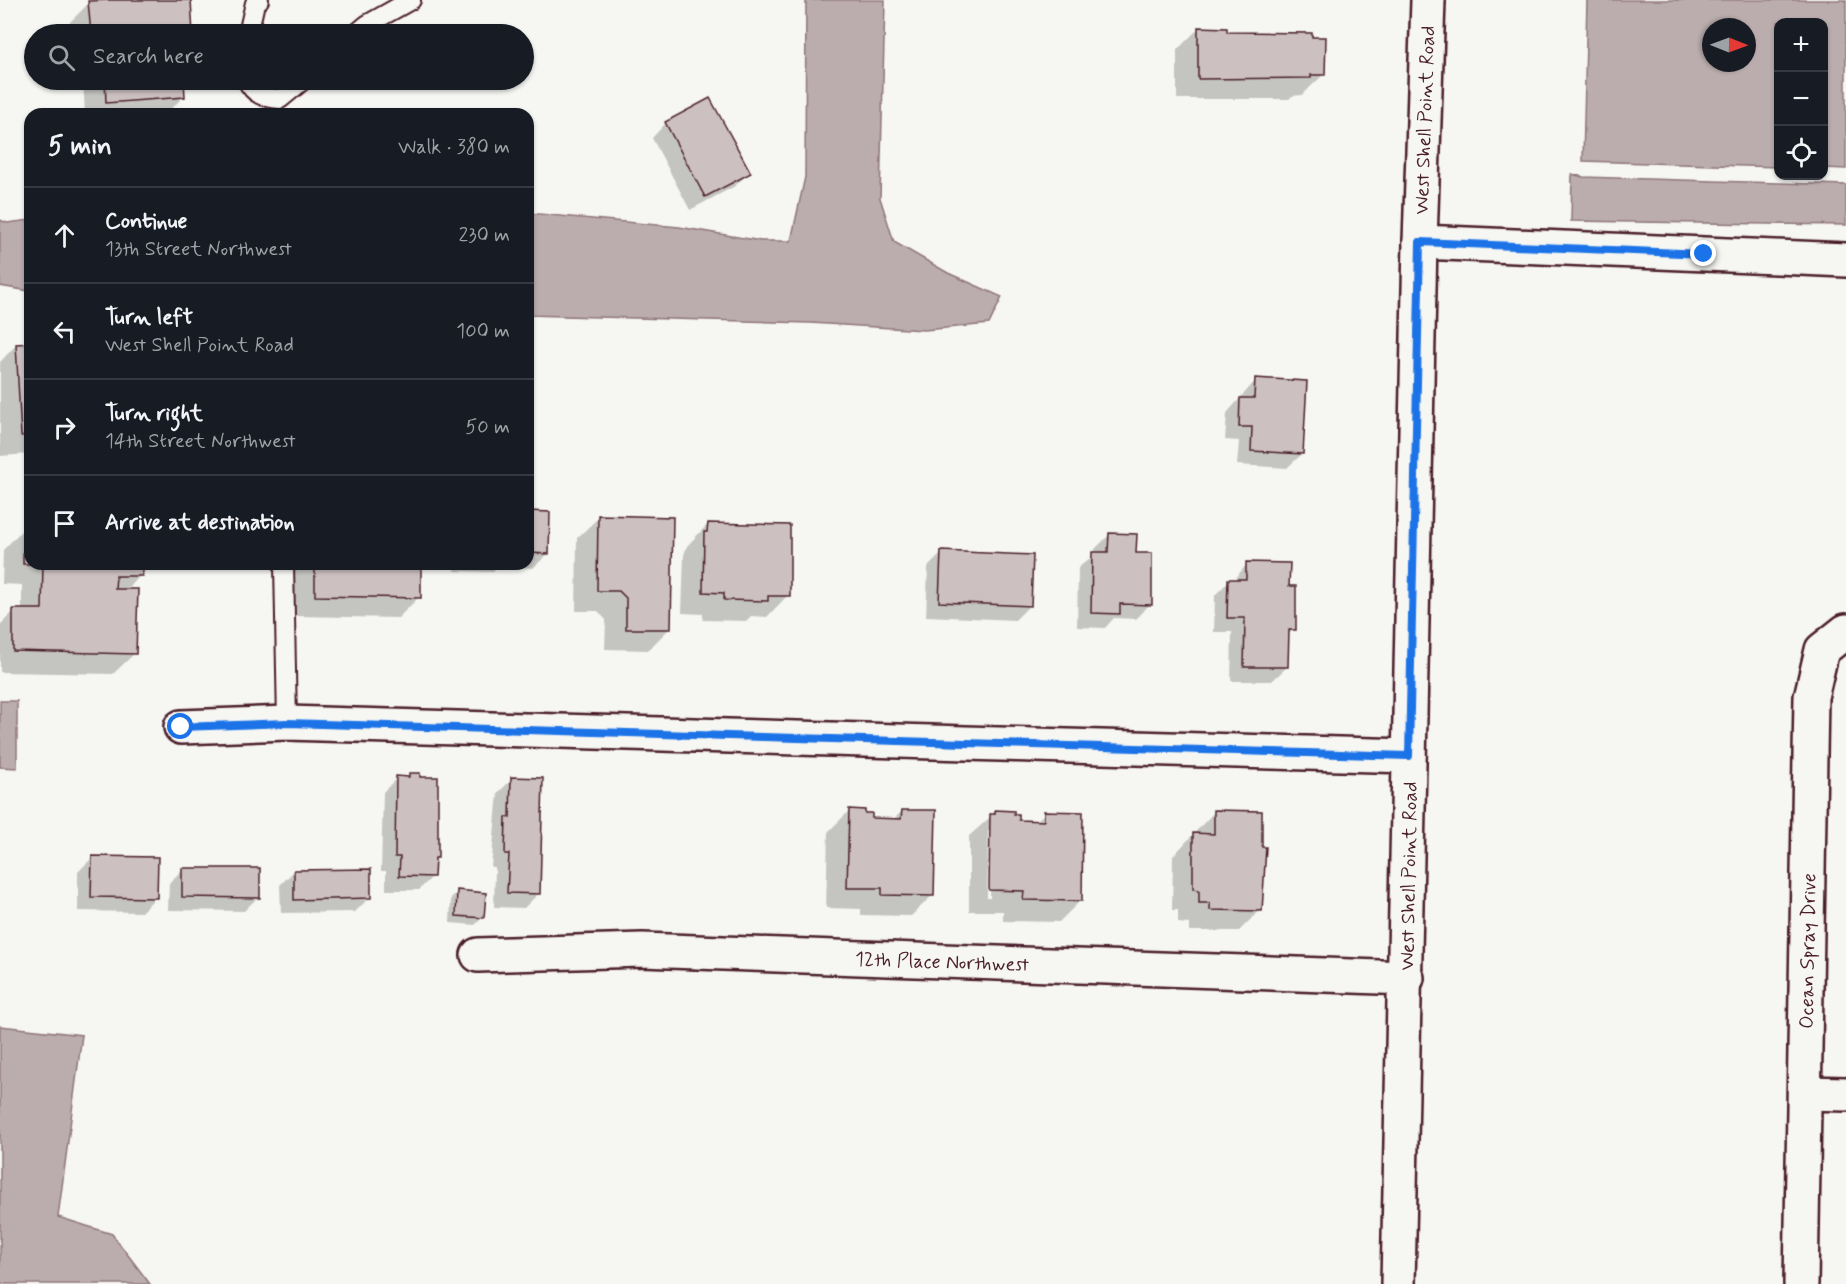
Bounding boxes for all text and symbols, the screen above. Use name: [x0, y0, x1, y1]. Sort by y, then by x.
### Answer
north arrow: [1702, 18, 1756, 72]
map controls: [1774, 18, 1828, 180]
button: +: [1774, 18, 1828, 72]
search box: [24, 24, 534, 90]
street label: West Shell Point Road: [1409, 25, 1442, 215]
icon: search: [45, 41, 78, 74]
text: Search here: [93, 43, 204, 71]
button: −: [1774, 72, 1828, 126]
button: locate: [1774, 126, 1828, 180]
text: 5 min: [48, 130, 112, 164]
text: Walk · 380 m: [398, 134, 510, 161]
text: Continue: [105, 208, 187, 236]
icon: ahead: [48, 219, 81, 252]
text: 230 m: [458, 222, 510, 249]
text: 13th Street Northwest: [105, 236, 292, 263]
route end: [1690, 240, 1716, 266]
text: Turn left: [105, 304, 193, 332]
icon: left: [48, 315, 81, 348]
text: 100 m: [456, 318, 510, 345]
text: West Shell Point Road: [105, 332, 294, 359]
text: Turn right: [105, 400, 203, 428]
icon: right: [48, 411, 81, 444]
text: 50 m: [465, 414, 510, 441]
text: 14th Street Northwest: [105, 428, 296, 455]
icon: arrive: [48, 507, 81, 540]
text: Arrive at destination: [105, 509, 295, 537]
route start: [167, 713, 193, 739]
street label: West Shell Point Road: [1394, 781, 1425, 971]
street label: Ocean Spray Drive: [1794, 873, 1823, 1029]
street label: 12th Place Northwest: [854, 946, 1030, 979]

